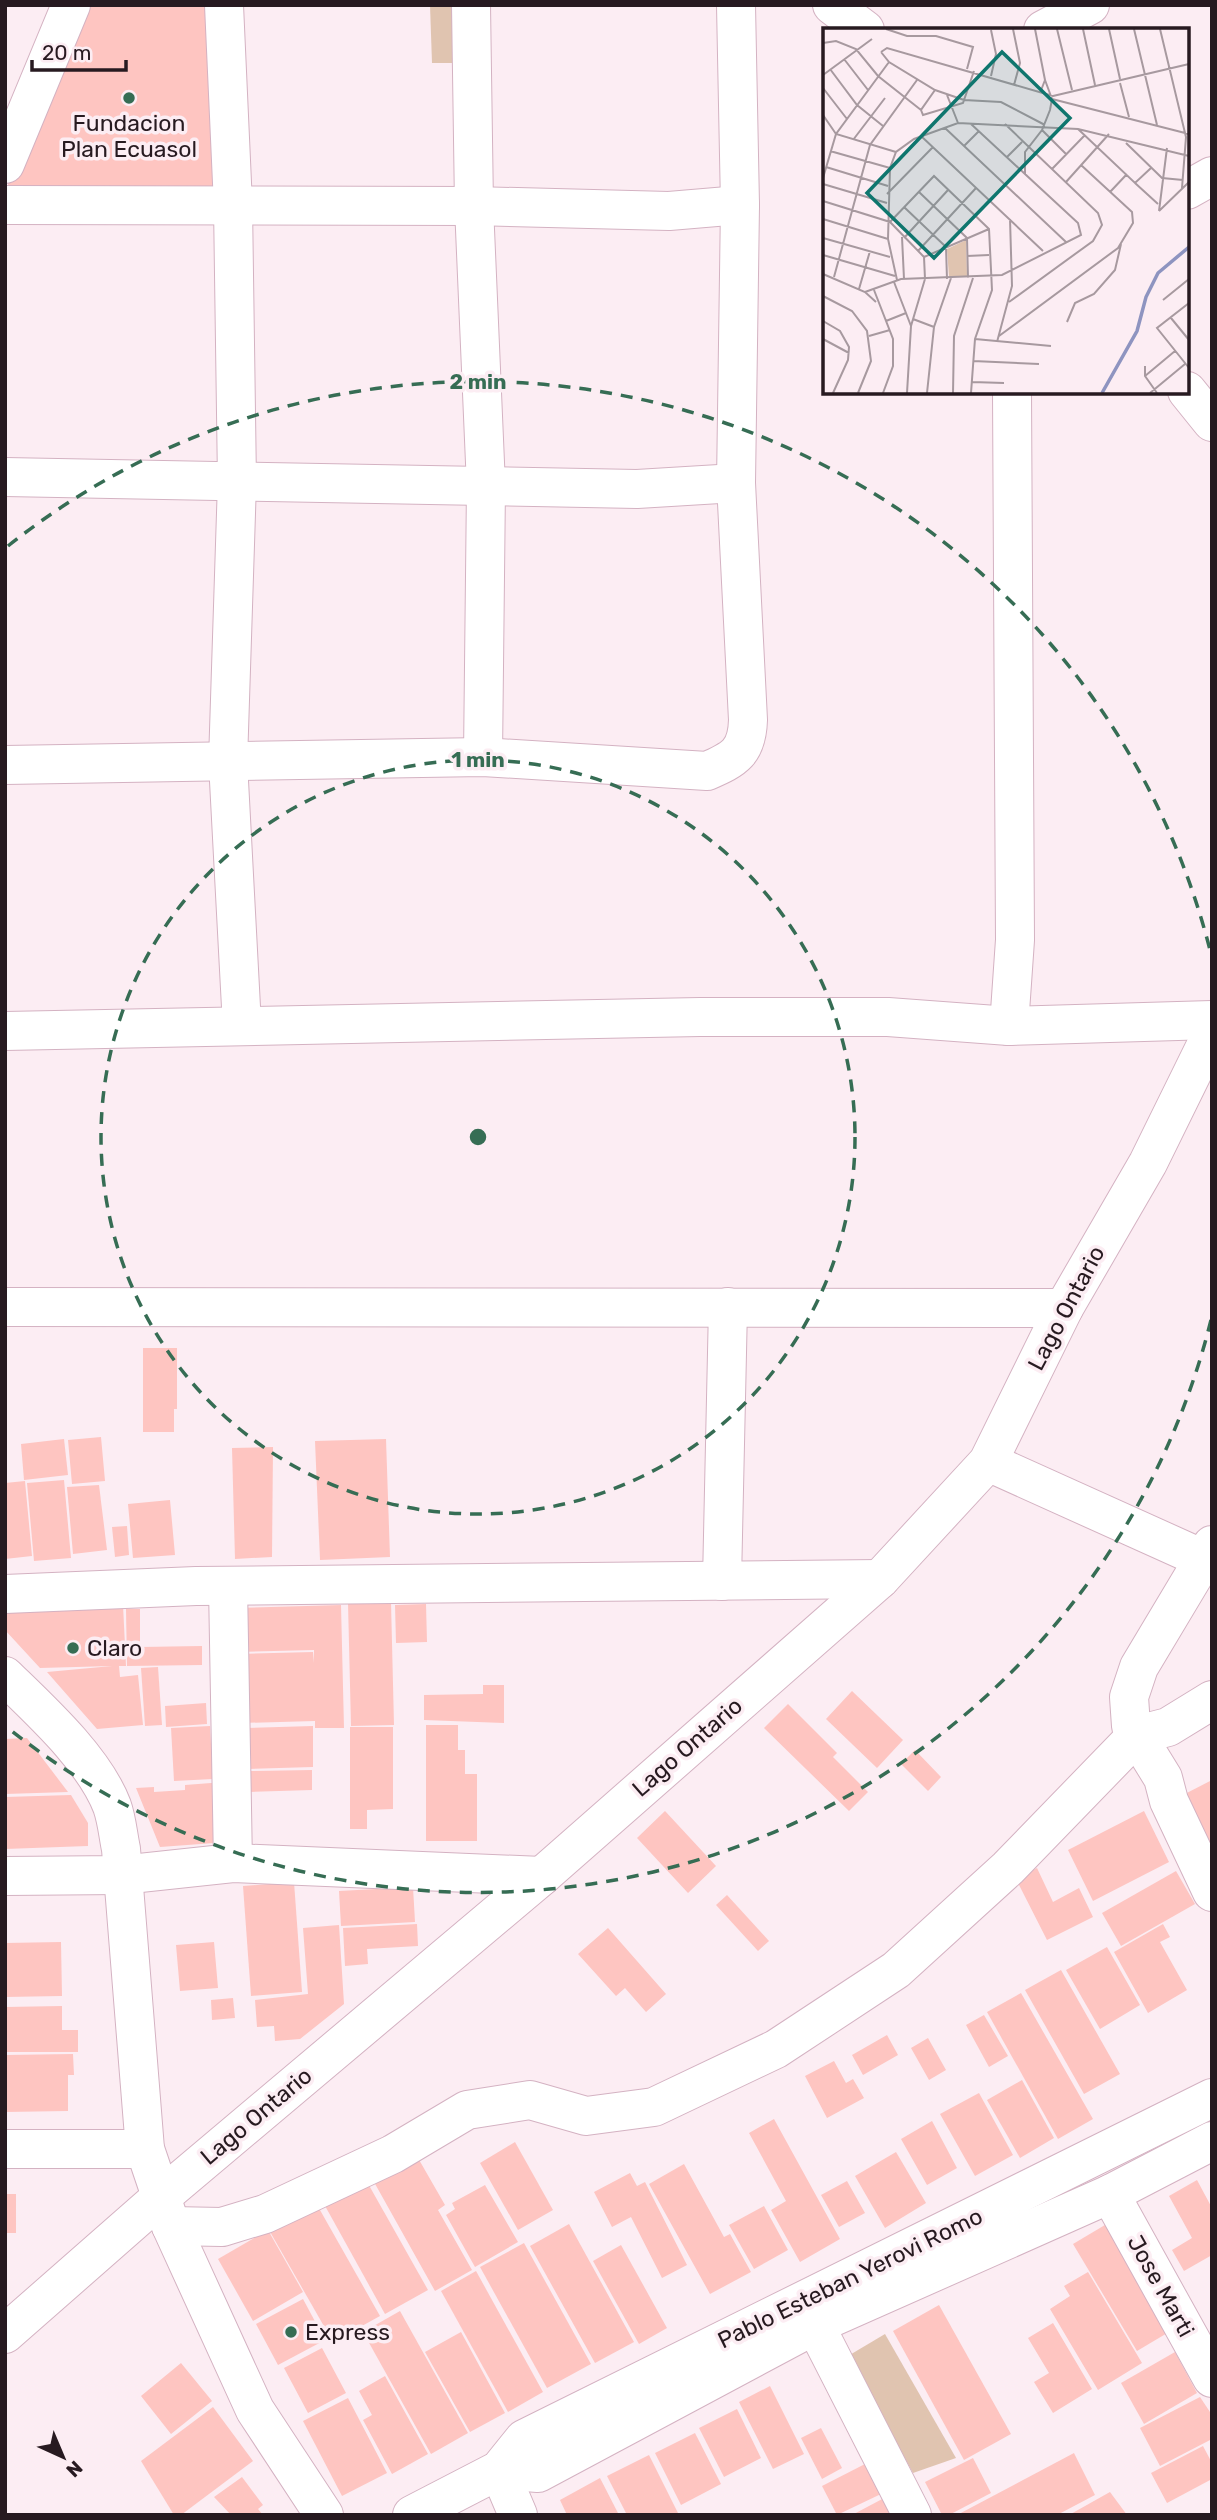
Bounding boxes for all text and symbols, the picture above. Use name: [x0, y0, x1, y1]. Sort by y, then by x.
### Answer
scale bar: [32, 28, 126, 72]
inset map: [823, 28, 1189, 394]
text: 20 m: [42, 40, 91, 65]
marker: Fundacion Plan Ecuasol: [121, 90, 137, 106]
place label: Fundacion Plan Ecuasol: [61, 109, 197, 163]
text: 2 min: [450, 369, 506, 394]
text: 1 min: [451, 747, 505, 772]
centre of rings: [466, 1125, 490, 1149]
street label: Lago Ontario: [1022, 1241, 1110, 1375]
place label: Claro: [87, 1634, 142, 1662]
marker: Claro: [65, 1640, 81, 1656]
street label: Lago Ontario: [626, 1692, 748, 1802]
street label: Lago Ontario: [195, 2061, 317, 2171]
street label: Pablo Esteban Yerovi Romo: [713, 2202, 987, 2354]
street label: Jose Marti: [1122, 2230, 1200, 2342]
place label: Express: [305, 2318, 390, 2346]
marker: Express: [283, 2324, 299, 2340]
north arrow: [28, 2422, 98, 2492]
text: N: [62, 2456, 87, 2482]

